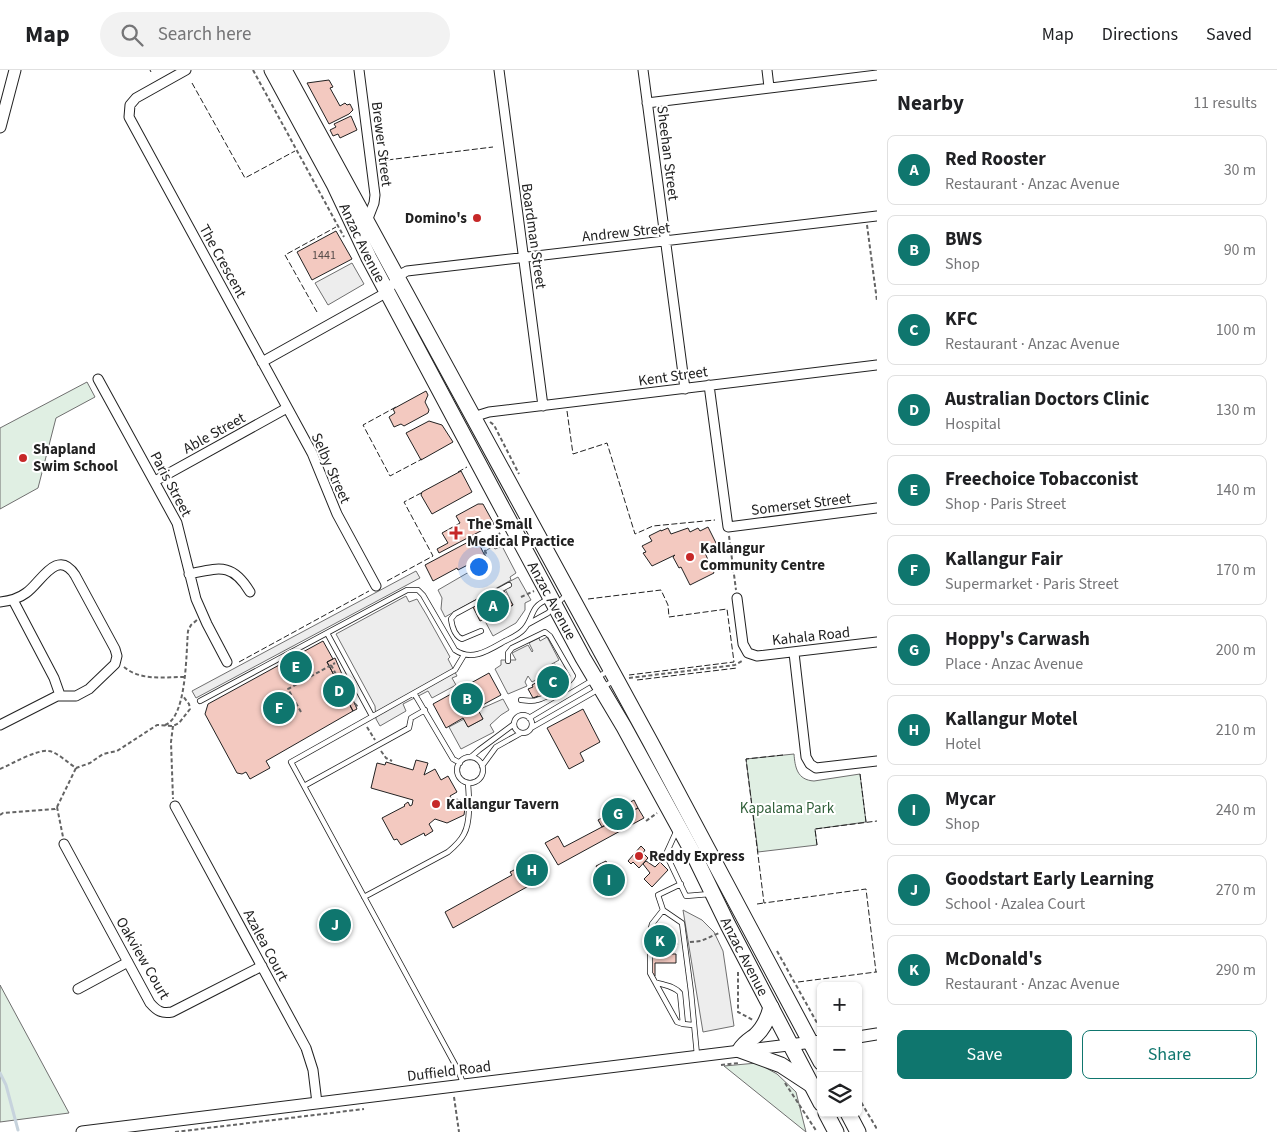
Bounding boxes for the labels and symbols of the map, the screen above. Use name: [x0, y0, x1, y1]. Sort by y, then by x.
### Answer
street label: Brewer Street: [366, 100, 397, 188]
street label: Sheehan Street: [651, 104, 684, 202]
street label: Boardman Street: [516, 182, 551, 290]
street label: Anzac Avenue: [334, 200, 390, 287]
place label: Domino's: [405, 208, 467, 229]
marker: Domino's: [471, 212, 483, 224]
street label: Andrew Street: [581, 217, 671, 248]
street label: The Crescent: [194, 221, 251, 302]
house number: 1441: [312, 247, 336, 264]
street label: Kent Street: [637, 361, 709, 392]
street label: Able Street: [179, 408, 249, 459]
street label: Selby Street: [306, 430, 355, 507]
place label: Shapland Swim School: [33, 439, 119, 477]
street label: Paris Street: [145, 448, 197, 521]
marker: Shapland Swim School: [17, 452, 29, 464]
street label: Somerset Street: [750, 488, 852, 521]
place label: The Small Medical Practice: [467, 514, 575, 552]
marker: The Small Medical Practice: [449, 526, 463, 540]
place label: Kallangur Community Centre: [700, 538, 825, 576]
marker: Kallangur Community Centre: [684, 551, 696, 563]
your location: [466, 554, 492, 580]
street label: Anzac Avenue: [522, 558, 581, 644]
pin: A: [477, 587, 509, 625]
street label: Kahala Road: [771, 622, 851, 651]
pin: E: [280, 648, 312, 686]
pin: C: [537, 663, 569, 701]
pin: D: [323, 672, 355, 710]
pin: B: [451, 680, 483, 718]
pin: F: [263, 689, 295, 727]
place label: Kallangur Tavern: [446, 794, 559, 815]
pin: G: [602, 795, 634, 833]
marker: Kallangur Tavern: [430, 798, 442, 810]
park label: Kapalama Park: [740, 798, 835, 819]
place label: Reddy Express: [649, 846, 745, 867]
marker: Reddy Express: [633, 850, 645, 862]
pin: H: [516, 851, 548, 889]
pin: I: [593, 861, 625, 899]
street label: Azalea Court: [238, 906, 293, 985]
pin: J: [319, 906, 351, 944]
street label: Oakview Court: [110, 913, 175, 1003]
street label: Anzac Avenue: [715, 914, 773, 1000]
pin: K: [644, 922, 676, 960]
street label: Duffield Road: [406, 1056, 492, 1087]

